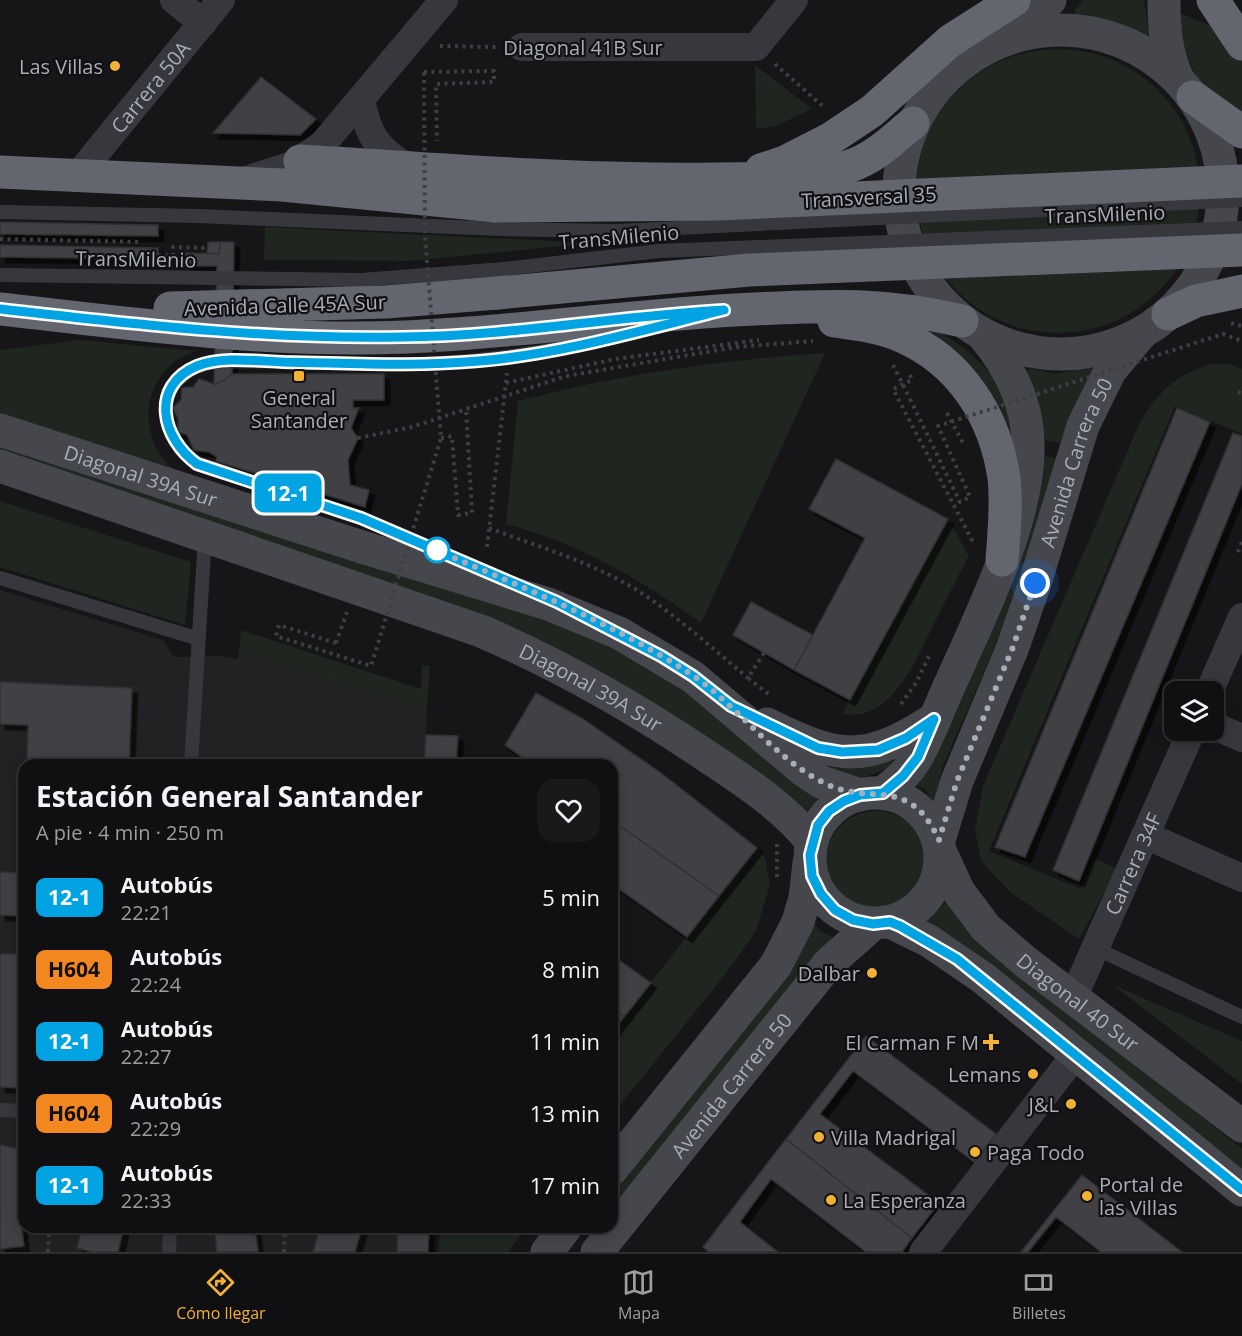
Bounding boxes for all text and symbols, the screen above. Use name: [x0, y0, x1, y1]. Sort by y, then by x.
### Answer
street label: Diagonal 41B Sur: [503, 34, 663, 61]
street label: Carrera 50A: [104, 35, 196, 138]
place label: Las Villas: [19, 53, 103, 80]
marker: Las Villas: [108, 59, 122, 73]
street label: Transversal 35: [801, 180, 937, 214]
street label: TransMilenio: [1044, 198, 1166, 230]
street label: TransMilenio: [558, 218, 680, 256]
street label: TransMilenio: [75, 244, 197, 274]
street label: Avenida Calle 45A Sur: [184, 288, 386, 322]
marker: General Santander: [292, 369, 306, 383]
street label: Avenida Carrera 50: [1033, 373, 1118, 550]
place label: General Santander: [251, 384, 347, 434]
street label: Diagonal 39A Sur: [61, 438, 221, 513]
line badge: 12-1: [246, 474, 330, 512]
text: 12-1: [267, 479, 309, 507]
unlabelled marker: [424, 537, 450, 563]
your location: [1020, 568, 1050, 598]
street label: Diagonal 39A Sur: [515, 637, 668, 737]
map controls: [1164, 681, 1224, 741]
button: layers: [1164, 681, 1224, 741]
text: Estación General Santander: [36, 777, 423, 815]
button: heart: [537, 779, 600, 842]
street label: Carrera 34F: [1098, 808, 1167, 919]
text: A pie · 4 min · 250 m: [36, 819, 224, 846]
text: Autobús: [121, 869, 213, 899]
text: 5 min: [542, 882, 600, 912]
text: 12-1: [48, 883, 91, 911]
text: 22:21: [121, 899, 172, 926]
text: Autobús: [130, 941, 222, 971]
street label: Diagonal 40 Sur: [1011, 947, 1145, 1057]
text: 8 min: [542, 954, 600, 984]
text: H604: [48, 955, 100, 983]
place label: Dalbar: [798, 960, 860, 987]
marker: Dalbar: [865, 966, 879, 980]
text: 22:24: [130, 971, 181, 998]
street label: Avenida Carrera 50: [665, 1007, 797, 1163]
text: Autobús: [121, 1013, 213, 1043]
text: 11 min: [530, 1026, 600, 1056]
text: 12-1: [48, 1027, 91, 1055]
place label: El Carman F M: [845, 1029, 979, 1056]
marker: El Carman F M: [984, 1035, 998, 1049]
text: 22:27: [121, 1043, 172, 1070]
place label: Lemans: [948, 1061, 1021, 1088]
marker: Lemans: [1026, 1067, 1040, 1081]
text: Autobús: [130, 1085, 222, 1115]
place label: J&L: [1027, 1091, 1059, 1118]
marker: J&L: [1064, 1097, 1078, 1111]
text: 13 min: [530, 1098, 600, 1128]
text: H604: [48, 1099, 100, 1127]
text: 22:29: [130, 1115, 181, 1142]
place label: Villa Madrigal: [831, 1124, 956, 1151]
marker: Villa Madrigal: [812, 1130, 826, 1144]
place label: Paga Todo: [987, 1139, 1085, 1166]
marker: Paga Todo: [968, 1145, 982, 1159]
text: Autobús: [121, 1157, 213, 1187]
text: 17 min: [530, 1170, 600, 1200]
text: 12-1: [48, 1171, 91, 1199]
place label: Portal de las Villas: [1099, 1171, 1183, 1221]
text: 22:33: [121, 1187, 172, 1214]
place label: La Esperanza: [843, 1187, 966, 1214]
marker: Portal de las Villas: [1080, 1189, 1094, 1203]
marker: La Esperanza: [824, 1193, 838, 1207]
tab: Cómo llegar: [176, 1266, 266, 1324]
tab: Mapa: [618, 1266, 660, 1324]
tab: Billetes: [1012, 1266, 1066, 1324]

